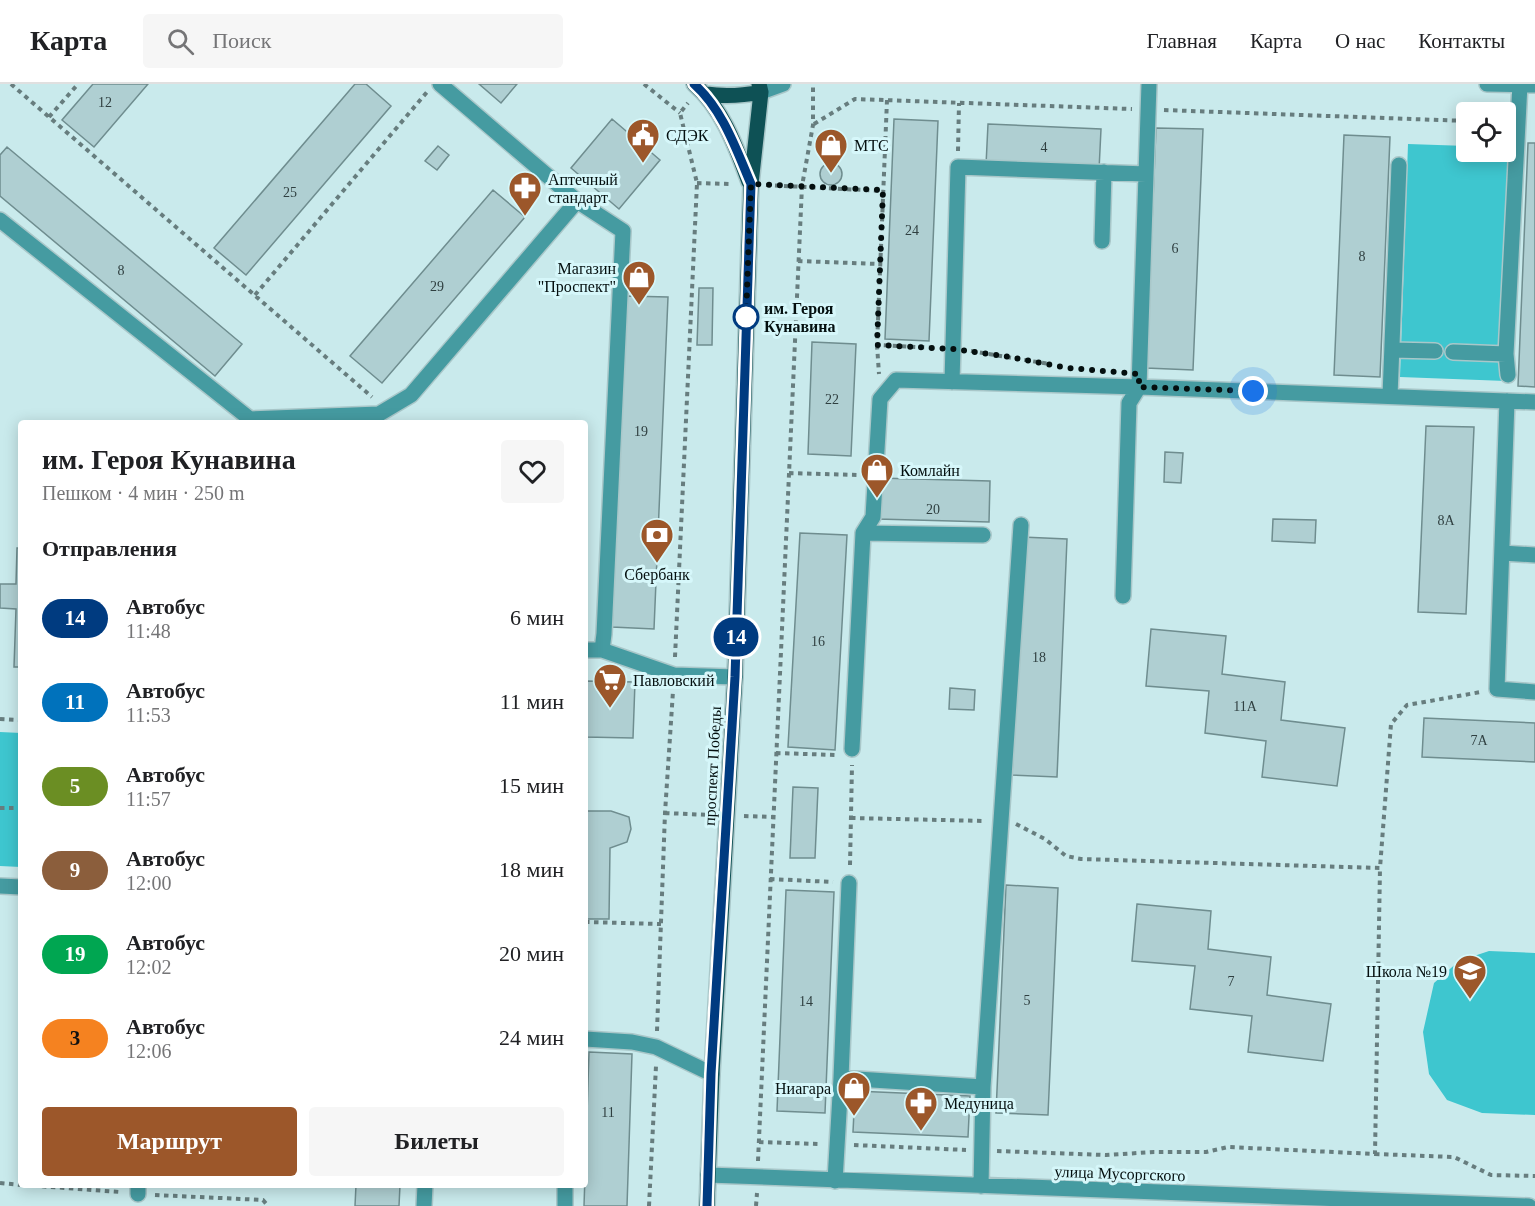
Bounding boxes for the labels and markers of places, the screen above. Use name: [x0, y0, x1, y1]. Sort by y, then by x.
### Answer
public building icon: СДЭК: [625, 117, 661, 164]
place label: СДЭК: [666, 127, 709, 145]
shop icon: МТС: [813, 127, 849, 174]
place label: МТС: [854, 137, 889, 154]
pharmacy icon: Аптечный стандарт: [507, 170, 543, 217]
place label: Аптечный стандарт: [548, 171, 618, 207]
shop icon: Магазин "Проспект": [621, 259, 657, 306]
place label: Магазин "Проспект": [538, 260, 616, 296]
place label: им. Героя Кунавина: [764, 300, 836, 336]
marker: им. Героя Кунавина: [733, 304, 759, 330]
shop icon: Комлайн: [859, 452, 895, 499]
place label: Комлайн: [900, 462, 960, 479]
bank icon: Сбербанк: [639, 517, 675, 564]
place label: Сбербанк: [624, 566, 690, 584]
supermarket icon: Павловский: [592, 662, 628, 709]
place label: Павловский: [633, 672, 715, 689]
school or university icon: Школа №19: [1452, 953, 1488, 1000]
place label: Школа №19: [1366, 963, 1447, 980]
shop icon: Ниагара: [836, 1070, 872, 1117]
place label: Ниагара: [775, 1080, 831, 1098]
pharmacy icon: Медуница: [903, 1085, 939, 1132]
place label: Медуница: [944, 1095, 1014, 1113]

